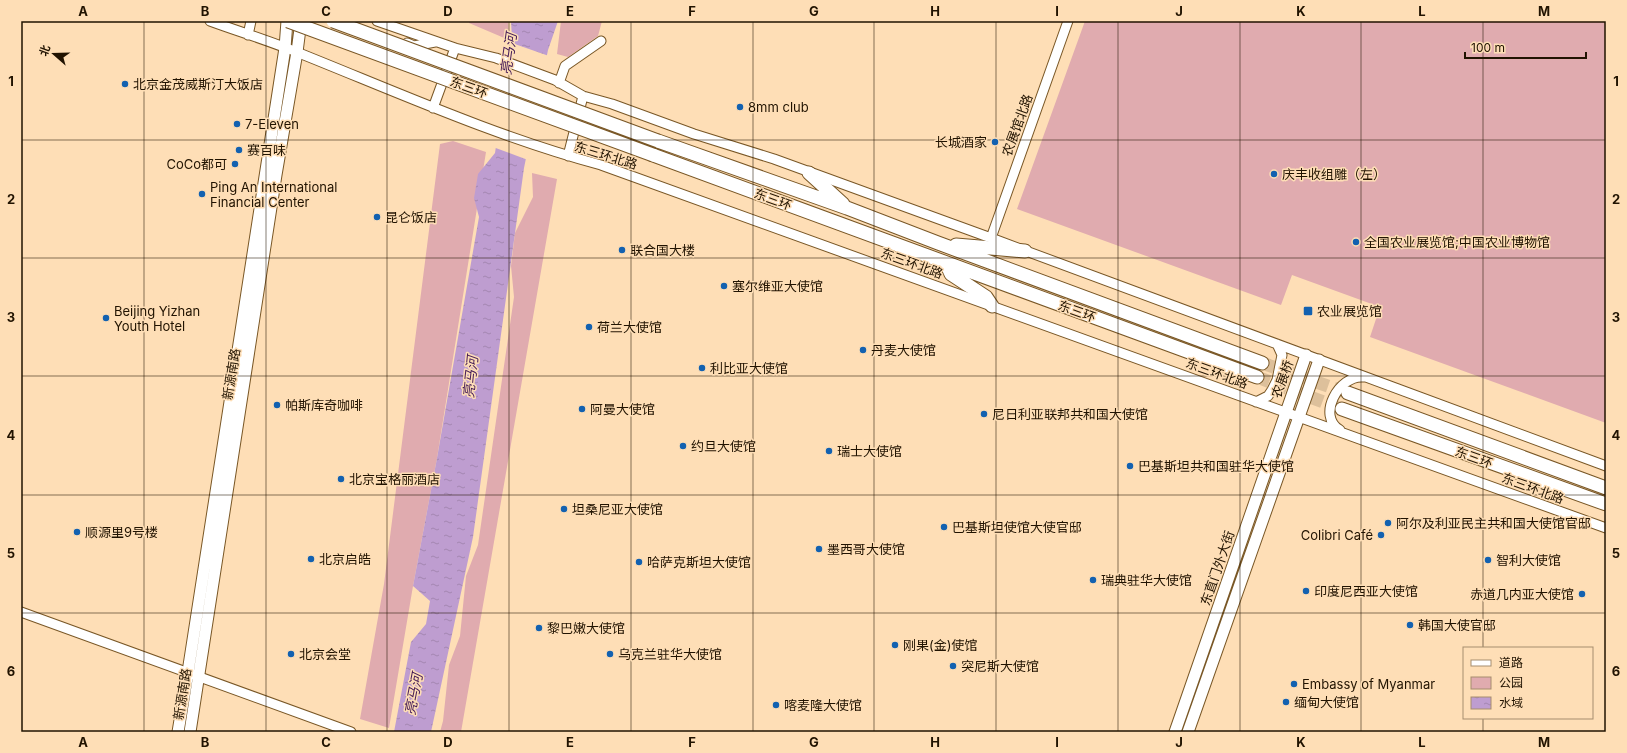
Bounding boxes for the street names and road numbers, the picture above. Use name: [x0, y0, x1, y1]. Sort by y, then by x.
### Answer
street label: 东三环: [448, 73, 490, 101]
street label: 农展馆北路: [998, 92, 1036, 158]
street label: 东三环北路: [573, 138, 639, 172]
street label: 东三环: [752, 185, 794, 213]
street label: 东三环北路: [879, 244, 945, 282]
street label: 东三环: [1056, 297, 1098, 325]
street label: 新源南路: [219, 347, 243, 401]
street label: 东三环北路: [1184, 354, 1250, 392]
street label: 农展桥: [1268, 358, 1296, 400]
street label: 东三环: [1453, 443, 1495, 471]
street label: 东三环北路: [1500, 469, 1566, 507]
street label: 东直门外大街: [1197, 529, 1237, 607]
street label: 新源南路: [170, 667, 194, 721]

